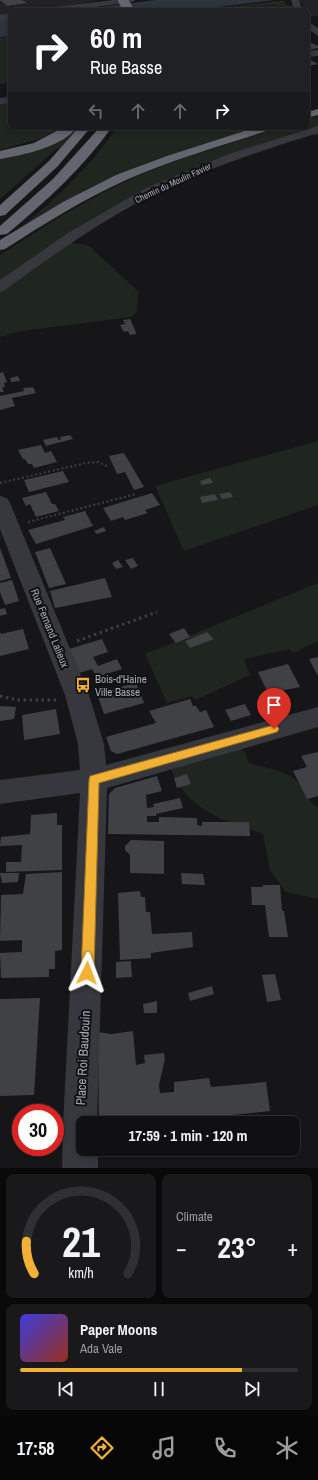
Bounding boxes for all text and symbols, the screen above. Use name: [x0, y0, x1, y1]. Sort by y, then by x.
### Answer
text: 60 m: [90, 19, 142, 57]
icon: right: [24, 24, 76, 76]
text: Rue Basse: [90, 55, 162, 80]
icon: left: [85, 100, 107, 122]
icon: ahead: [127, 100, 149, 122]
icon: ahead: [169, 100, 191, 122]
icon: right: [211, 100, 233, 122]
street label: Chemin du Moulin Favier: [133, 160, 214, 206]
street label: Rue Fernand Lalieux: [28, 587, 72, 670]
place label: Bois-d'Haine Ville Basse: [95, 672, 147, 699]
bus stop icon: Bois-d'Haine Ville Basse: [74, 676, 92, 694]
pin: [257, 688, 291, 729]
icon: arrive: [263, 694, 285, 716]
position arrow: [66, 952, 108, 994]
street label: Place Roi Baudouin: [72, 1010, 94, 1106]
speed limit sign: 30: [12, 1104, 64, 1156]
text: 17:59 · 1 min · 120 m: [129, 1125, 247, 1146]
text: Climate: [176, 1208, 213, 1225]
text: 21: [62, 1214, 100, 1270]
text: 23°: [217, 1227, 257, 1267]
text: −: [176, 1233, 187, 1263]
text: +: [287, 1233, 298, 1263]
text: km/h: [68, 1263, 94, 1282]
text: Paper Moons: [80, 1319, 157, 1340]
text: Ada Vale: [80, 1340, 122, 1357]
icon: previous: [55, 1378, 77, 1400]
icon: pause: [148, 1378, 170, 1400]
icon: next: [241, 1378, 263, 1400]
icon: directions: [88, 1434, 116, 1462]
icon: music: [150, 1434, 178, 1462]
icon: phone: [211, 1434, 239, 1462]
icon: climate: [273, 1434, 301, 1462]
text: 17:58: [17, 1436, 55, 1461]

